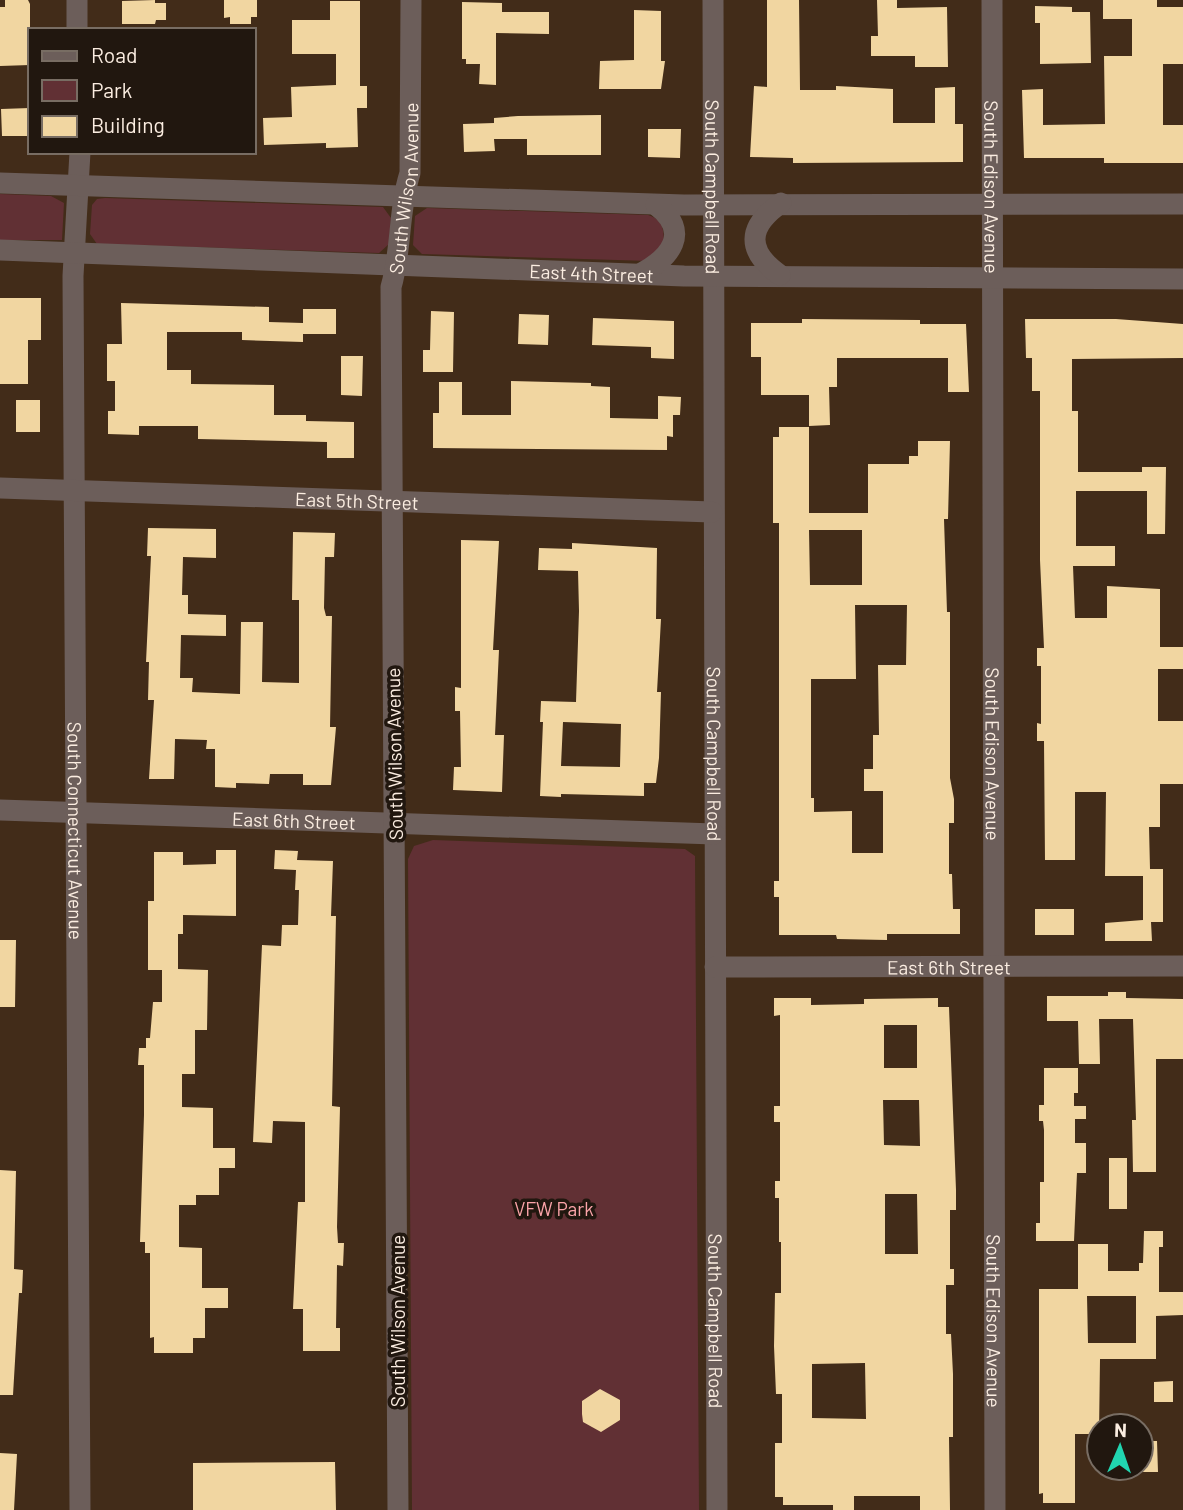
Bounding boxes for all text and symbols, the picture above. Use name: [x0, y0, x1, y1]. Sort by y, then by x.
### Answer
legend: [28, 28, 256, 154]
text: Road: [91, 42, 137, 67]
text: Park: [91, 77, 132, 102]
street label: South Campbell Road: [702, 99, 725, 275]
street label: South Edison Avenue: [981, 100, 1004, 274]
street label: South Wilson Avenue: [383, 102, 422, 276]
text: Building: [91, 112, 165, 137]
street label: East 4th Street: [529, 259, 654, 286]
street label: East 5th Street: [295, 486, 419, 514]
street label: South Campbell Road: [703, 666, 727, 842]
street label: South Edison Avenue: [982, 667, 1005, 841]
street label: South Wilson Avenue: [381, 668, 407, 840]
street label: South Connecticut Avenue: [64, 722, 88, 940]
street label: East 6th Street: [232, 806, 356, 833]
street label: East 6th Street: [887, 955, 1011, 978]
park label: VFW Park: [514, 1197, 594, 1220]
street label: South Campbell Road: [705, 1233, 728, 1409]
street label: South Edison Avenue: [983, 1234, 1006, 1408]
street label: South Wilson Avenue: [386, 1235, 409, 1407]
north arrow: [1085, 1412, 1155, 1482]
text: N: [1114, 1418, 1127, 1441]

